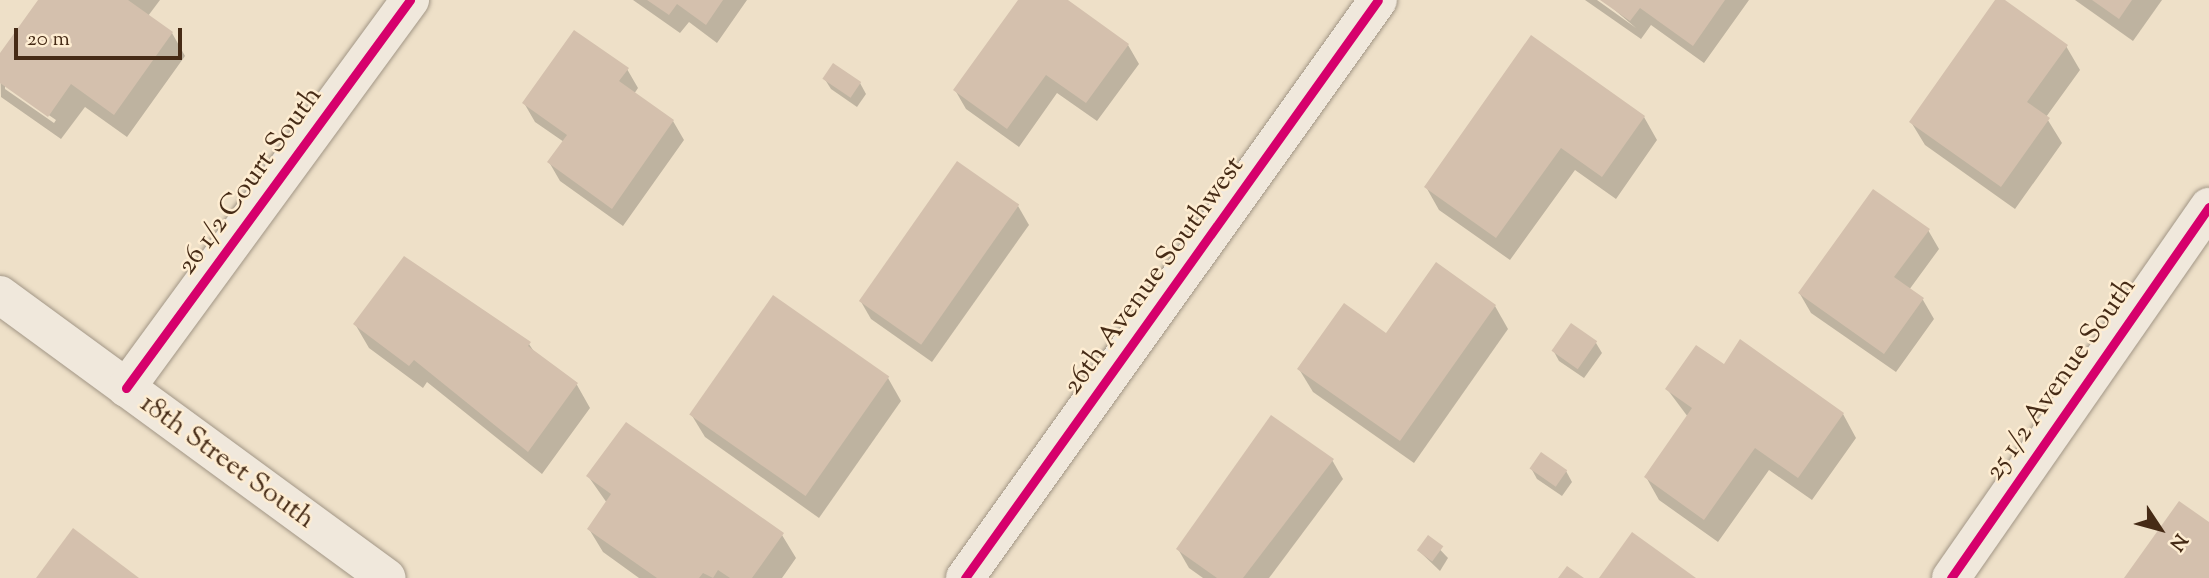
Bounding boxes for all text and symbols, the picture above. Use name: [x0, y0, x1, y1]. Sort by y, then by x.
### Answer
scale bar: [18, 14, 186, 58]
text: 20 m: [27, 25, 70, 55]
street label: 26 1/2 Court South: [170, 80, 330, 282]
street label: 26th Avenue Southwest: [1056, 150, 1252, 402]
street label: 25 1/2 Avenue South: [1978, 271, 2144, 487]
street label: 18th Street South: [133, 387, 321, 537]
north arrow: [2125, 494, 2195, 564]
text: N: [2162, 528, 2193, 556]

